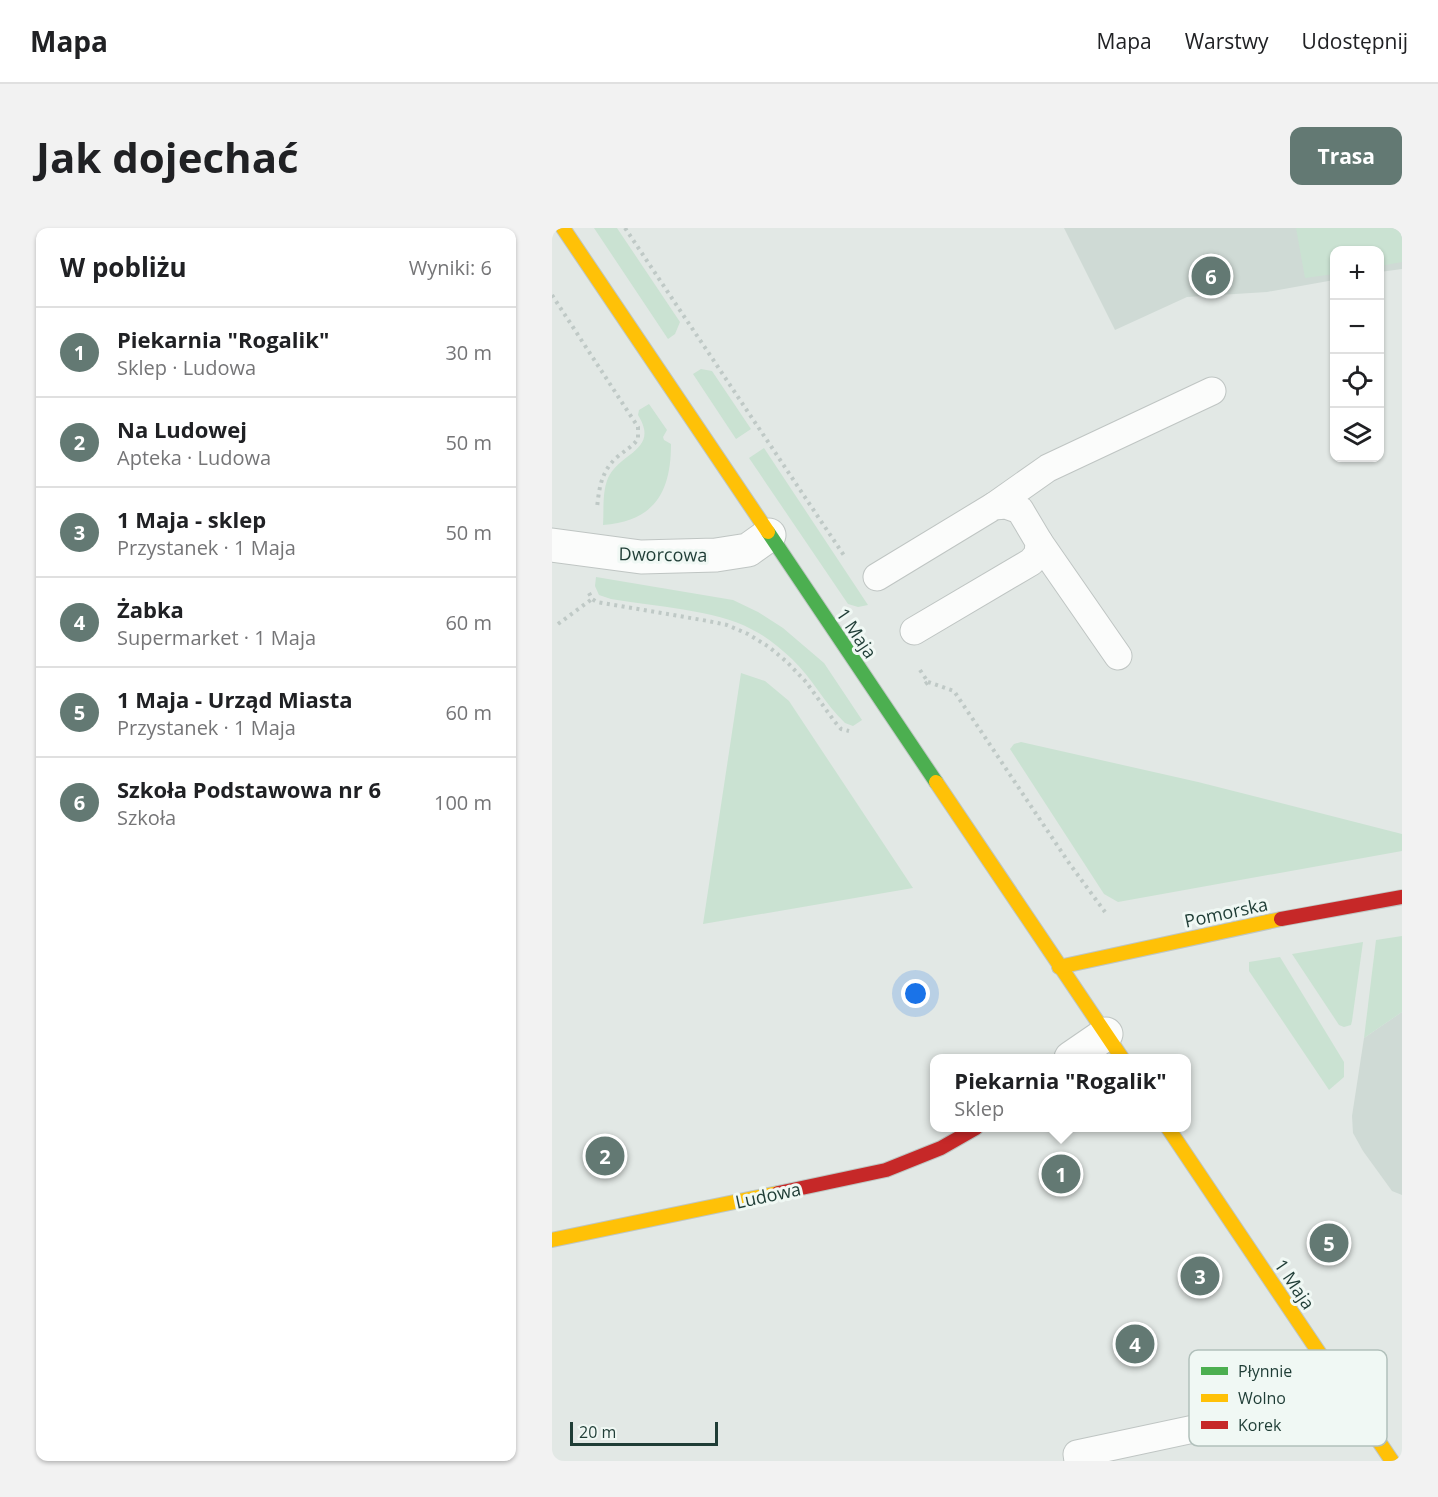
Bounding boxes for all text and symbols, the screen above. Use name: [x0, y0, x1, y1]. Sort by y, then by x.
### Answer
text: Mapa: [30, 22, 108, 60]
text: Mapa: [1097, 27, 1152, 55]
text: Warstwy: [1185, 27, 1269, 55]
text: Udostępnij: [1302, 27, 1408, 55]
button: Trasa: [1290, 127, 1402, 185]
text: Jak dojechać: [36, 128, 299, 185]
map controls: [1330, 246, 1384, 462]
button: +: [1330, 246, 1384, 300]
text: W pobliżu: [60, 249, 187, 285]
text: Wyniki: 6: [409, 254, 492, 281]
pin: 6: [1192, 254, 1230, 298]
button: −: [1330, 300, 1384, 354]
text: Piekarnia "Rogalik": [117, 324, 329, 354]
text: 1: [74, 339, 85, 366]
text: 30 m: [445, 339, 492, 366]
text: Sklep · Ludowa: [117, 354, 256, 381]
button: locate: [1330, 354, 1384, 408]
button: layers: [1330, 408, 1384, 462]
text: Na Ludowej: [117, 414, 247, 444]
text: 2: [74, 429, 85, 456]
text: 50 m: [445, 429, 492, 456]
text: Apteka · Ludowa: [117, 444, 271, 471]
text: 1 Maja - sklep: [117, 504, 266, 534]
text: 3: [74, 519, 85, 546]
text: 50 m: [445, 519, 492, 546]
text: Przystanek · 1 Maja: [117, 534, 296, 561]
street label: Dworcowa: [619, 541, 707, 567]
text: Żabka: [117, 594, 184, 624]
street label: 1 Maja: [831, 603, 883, 663]
text: 4: [74, 609, 85, 636]
text: 60 m: [445, 609, 492, 636]
text: Supermarket · 1 Maja: [117, 624, 316, 651]
text: 1 Maja - Urząd Miasta: [117, 684, 353, 714]
text: 5: [74, 699, 85, 726]
text: 60 m: [445, 699, 492, 726]
text: Przystanek · 1 Maja: [117, 714, 296, 741]
text: Szkoła Podstawowa nr 6: [117, 774, 381, 804]
text: 6: [74, 789, 85, 816]
text: 100 m: [434, 789, 492, 816]
text: Szkoła: [117, 804, 176, 831]
street label: Pomorska: [1182, 891, 1270, 933]
your location: [901, 979, 930, 1008]
popup: [930, 1054, 1191, 1132]
text: Piekarnia "Rogalik": [954, 1065, 1167, 1095]
text: Sklep: [954, 1095, 1004, 1122]
pin: 2: [586, 1134, 624, 1178]
pin: 1: [1042, 1152, 1080, 1196]
street label: Ludowa: [733, 1176, 803, 1214]
pin: 5: [1310, 1220, 1348, 1266]
pin: 3: [1180, 1254, 1220, 1298]
street label: 1 Maja: [1269, 1254, 1321, 1314]
pin: 4: [1116, 1322, 1154, 1366]
legend: [1189, 1350, 1387, 1446]
text: Płynnie: [1238, 1360, 1292, 1382]
text: Wolno: [1238, 1387, 1286, 1409]
text: Korek: [1238, 1414, 1282, 1436]
scale bar: [570, 1419, 718, 1446]
text: 20 m: [579, 1421, 616, 1443]

